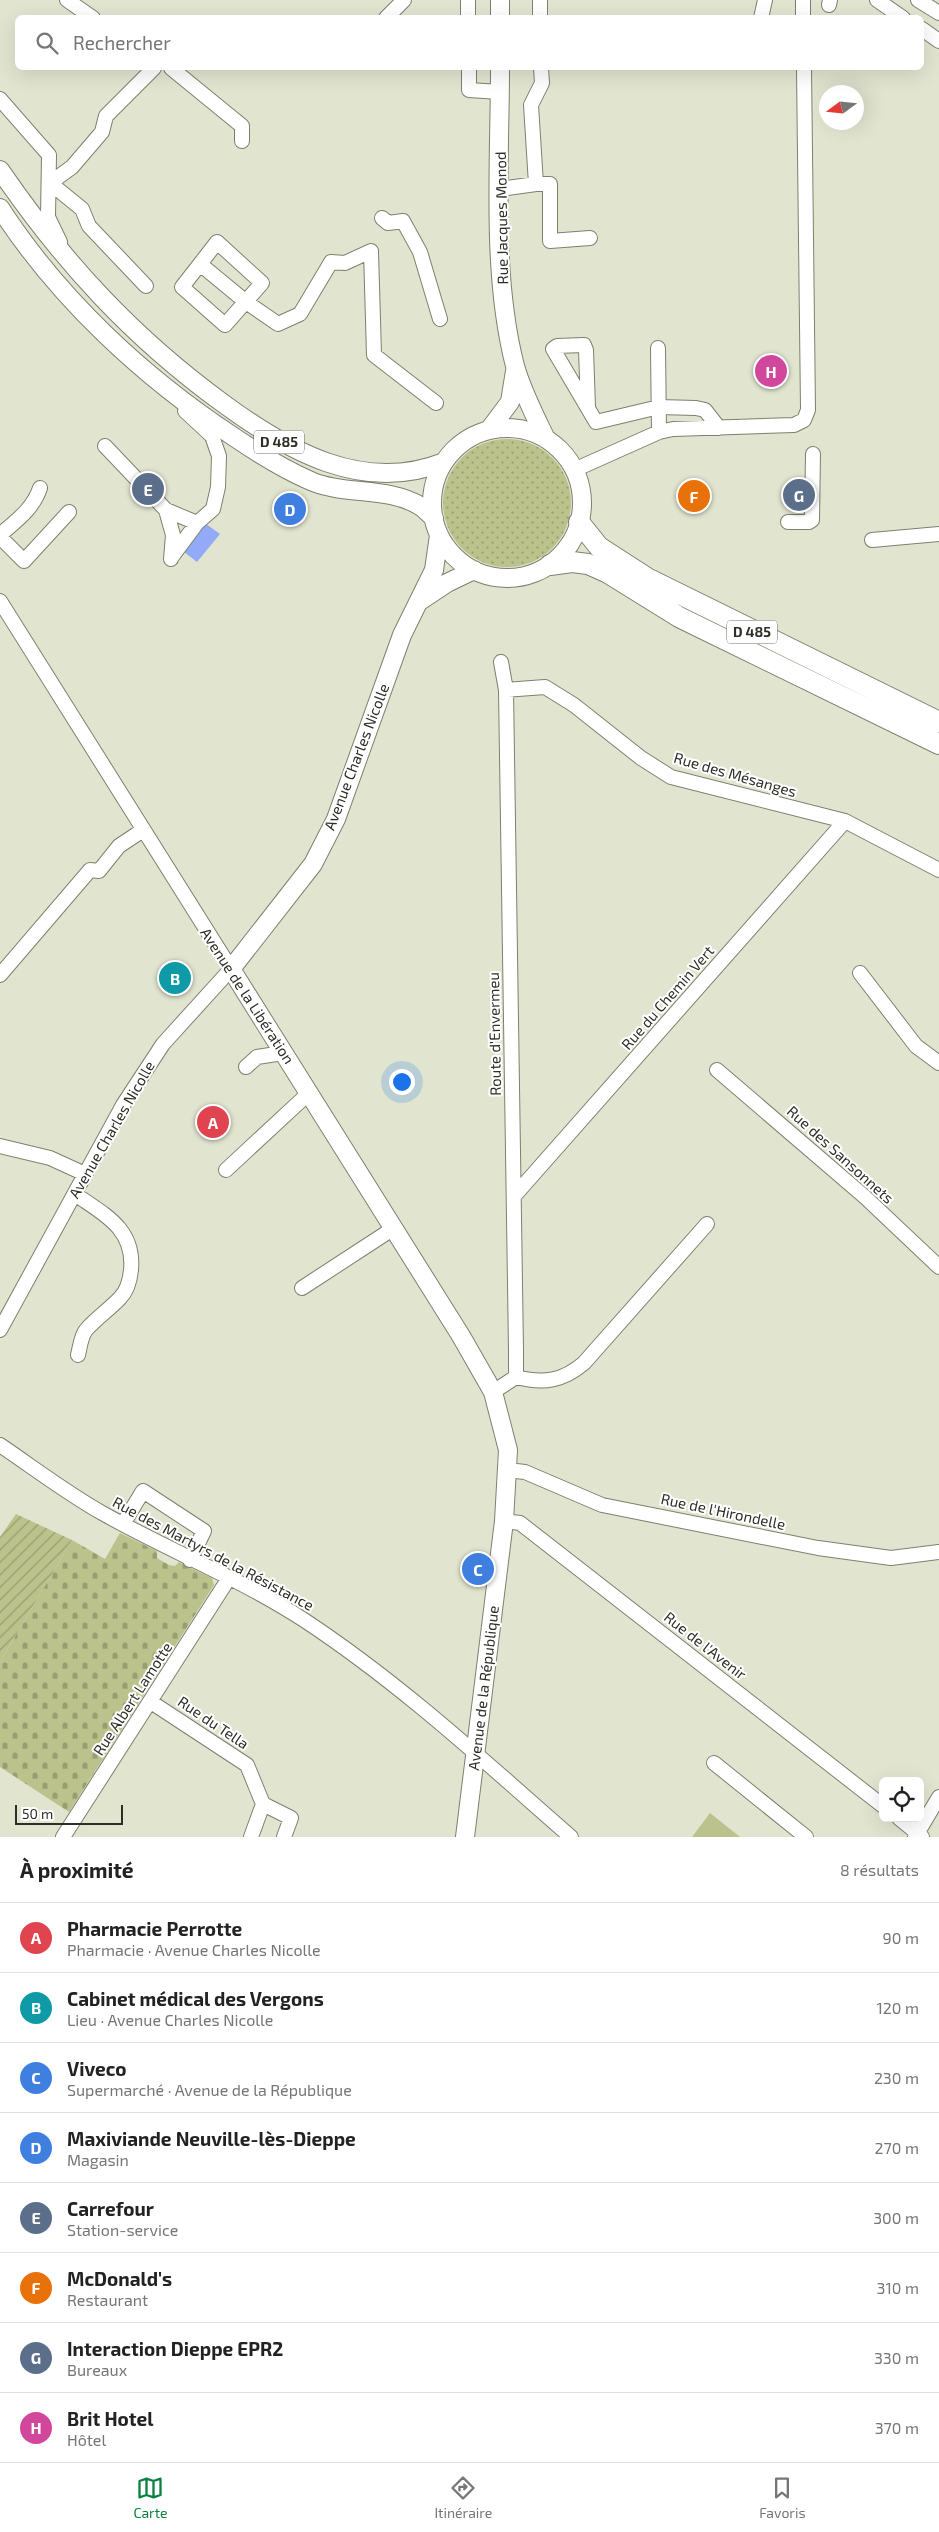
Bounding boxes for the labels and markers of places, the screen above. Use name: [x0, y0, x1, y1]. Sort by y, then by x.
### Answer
pin: H: [755, 352, 787, 390]
pin: E: [132, 470, 164, 508]
pin: G: [783, 476, 815, 514]
pin: F: [678, 477, 710, 515]
pin: D: [274, 490, 306, 528]
pin: B: [159, 959, 191, 997]
pin: A: [197, 1103, 229, 1141]
pin: C: [462, 1550, 494, 1588]

